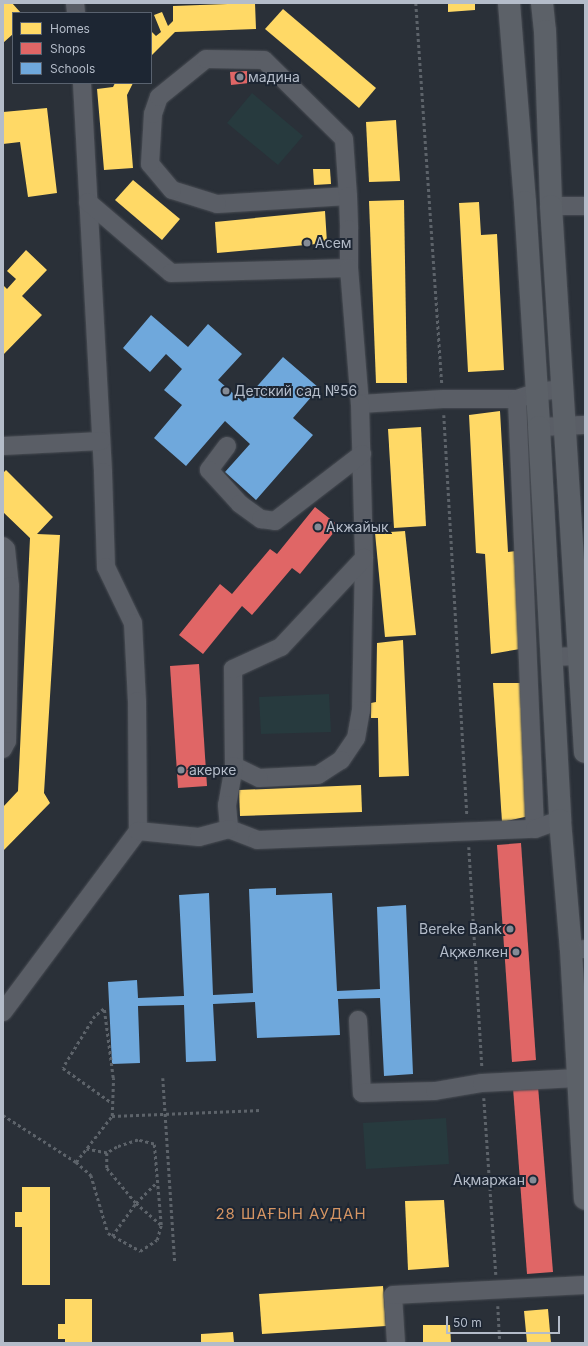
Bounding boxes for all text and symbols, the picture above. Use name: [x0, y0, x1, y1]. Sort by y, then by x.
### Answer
legend: [12, 12, 152, 84]
text: Homes: [50, 21, 90, 36]
text: Shops: [50, 41, 86, 56]
text: Schools: [50, 61, 95, 76]
place label: мадина: [248, 69, 300, 85]
marker: мадина: [235, 72, 245, 82]
place label: Асем: [315, 235, 352, 251]
marker: Асем: [302, 238, 312, 248]
place label: Детский сад №56: [234, 383, 357, 399]
marker: Детский сад №56: [221, 386, 231, 396]
place label: Акжайык: [326, 519, 389, 535]
marker: Акжайык: [313, 522, 323, 532]
place label: акерке: [189, 762, 236, 778]
marker: акерке: [176, 765, 186, 775]
place label: Bereke Bank: [419, 921, 502, 937]
marker: Bereke Bank: [505, 924, 515, 934]
place label: Ақжелкен: [440, 944, 508, 960]
marker: Ақжелкен: [511, 947, 521, 957]
place label: Ақмаржан: [453, 1172, 525, 1188]
marker: Ақмаржан: [528, 1175, 538, 1185]
district label: 28 ШАҒЫН АУДАН: [215, 1205, 367, 1223]
scale bar: [448, 1308, 562, 1334]
text: 50 m: [453, 1315, 482, 1330]

